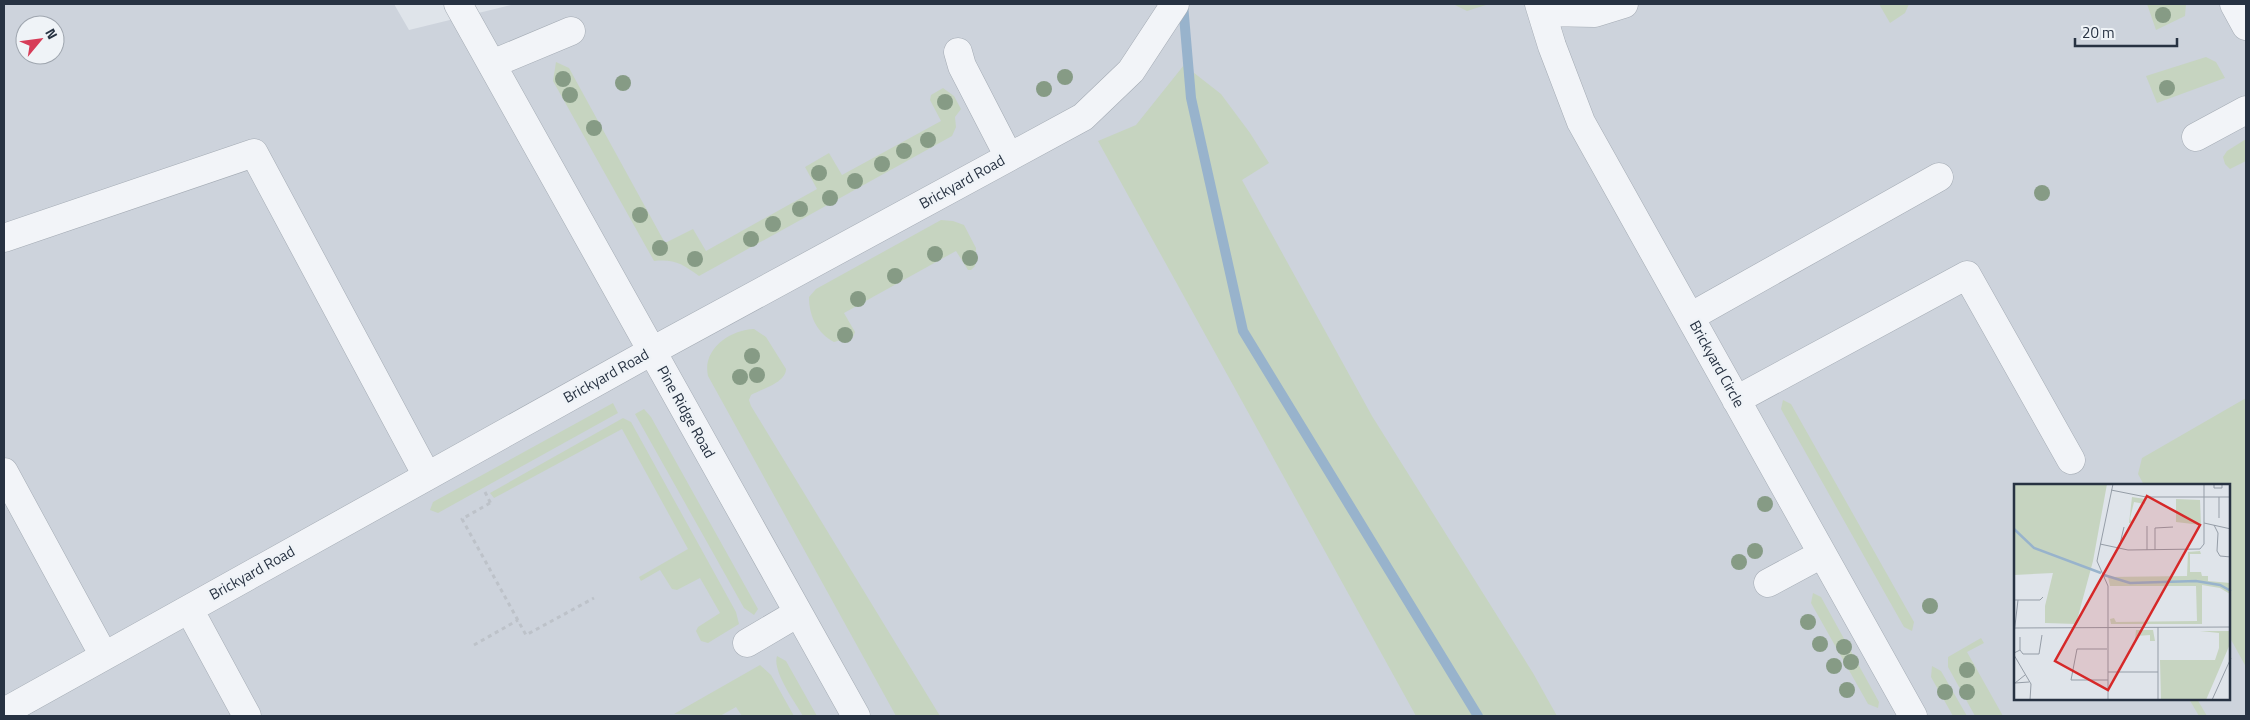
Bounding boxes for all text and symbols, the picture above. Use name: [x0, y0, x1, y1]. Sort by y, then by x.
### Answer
north arrow: [15, 15, 65, 65]
scale bar: [2075, 15, 2178, 47]
text: 20 m: [2082, 21, 2115, 44]
text: N: [40, 24, 63, 43]
street label: Brickyard Road: [915, 149, 1009, 215]
street label: Brickyard Circle: [1684, 316, 1751, 411]
street label: Brickyard Road: [559, 343, 653, 409]
street label: Pine Ridge Road: [651, 361, 721, 462]
inset map: [2014, 484, 2230, 700]
street label: Brickyard Road: [205, 540, 299, 606]

